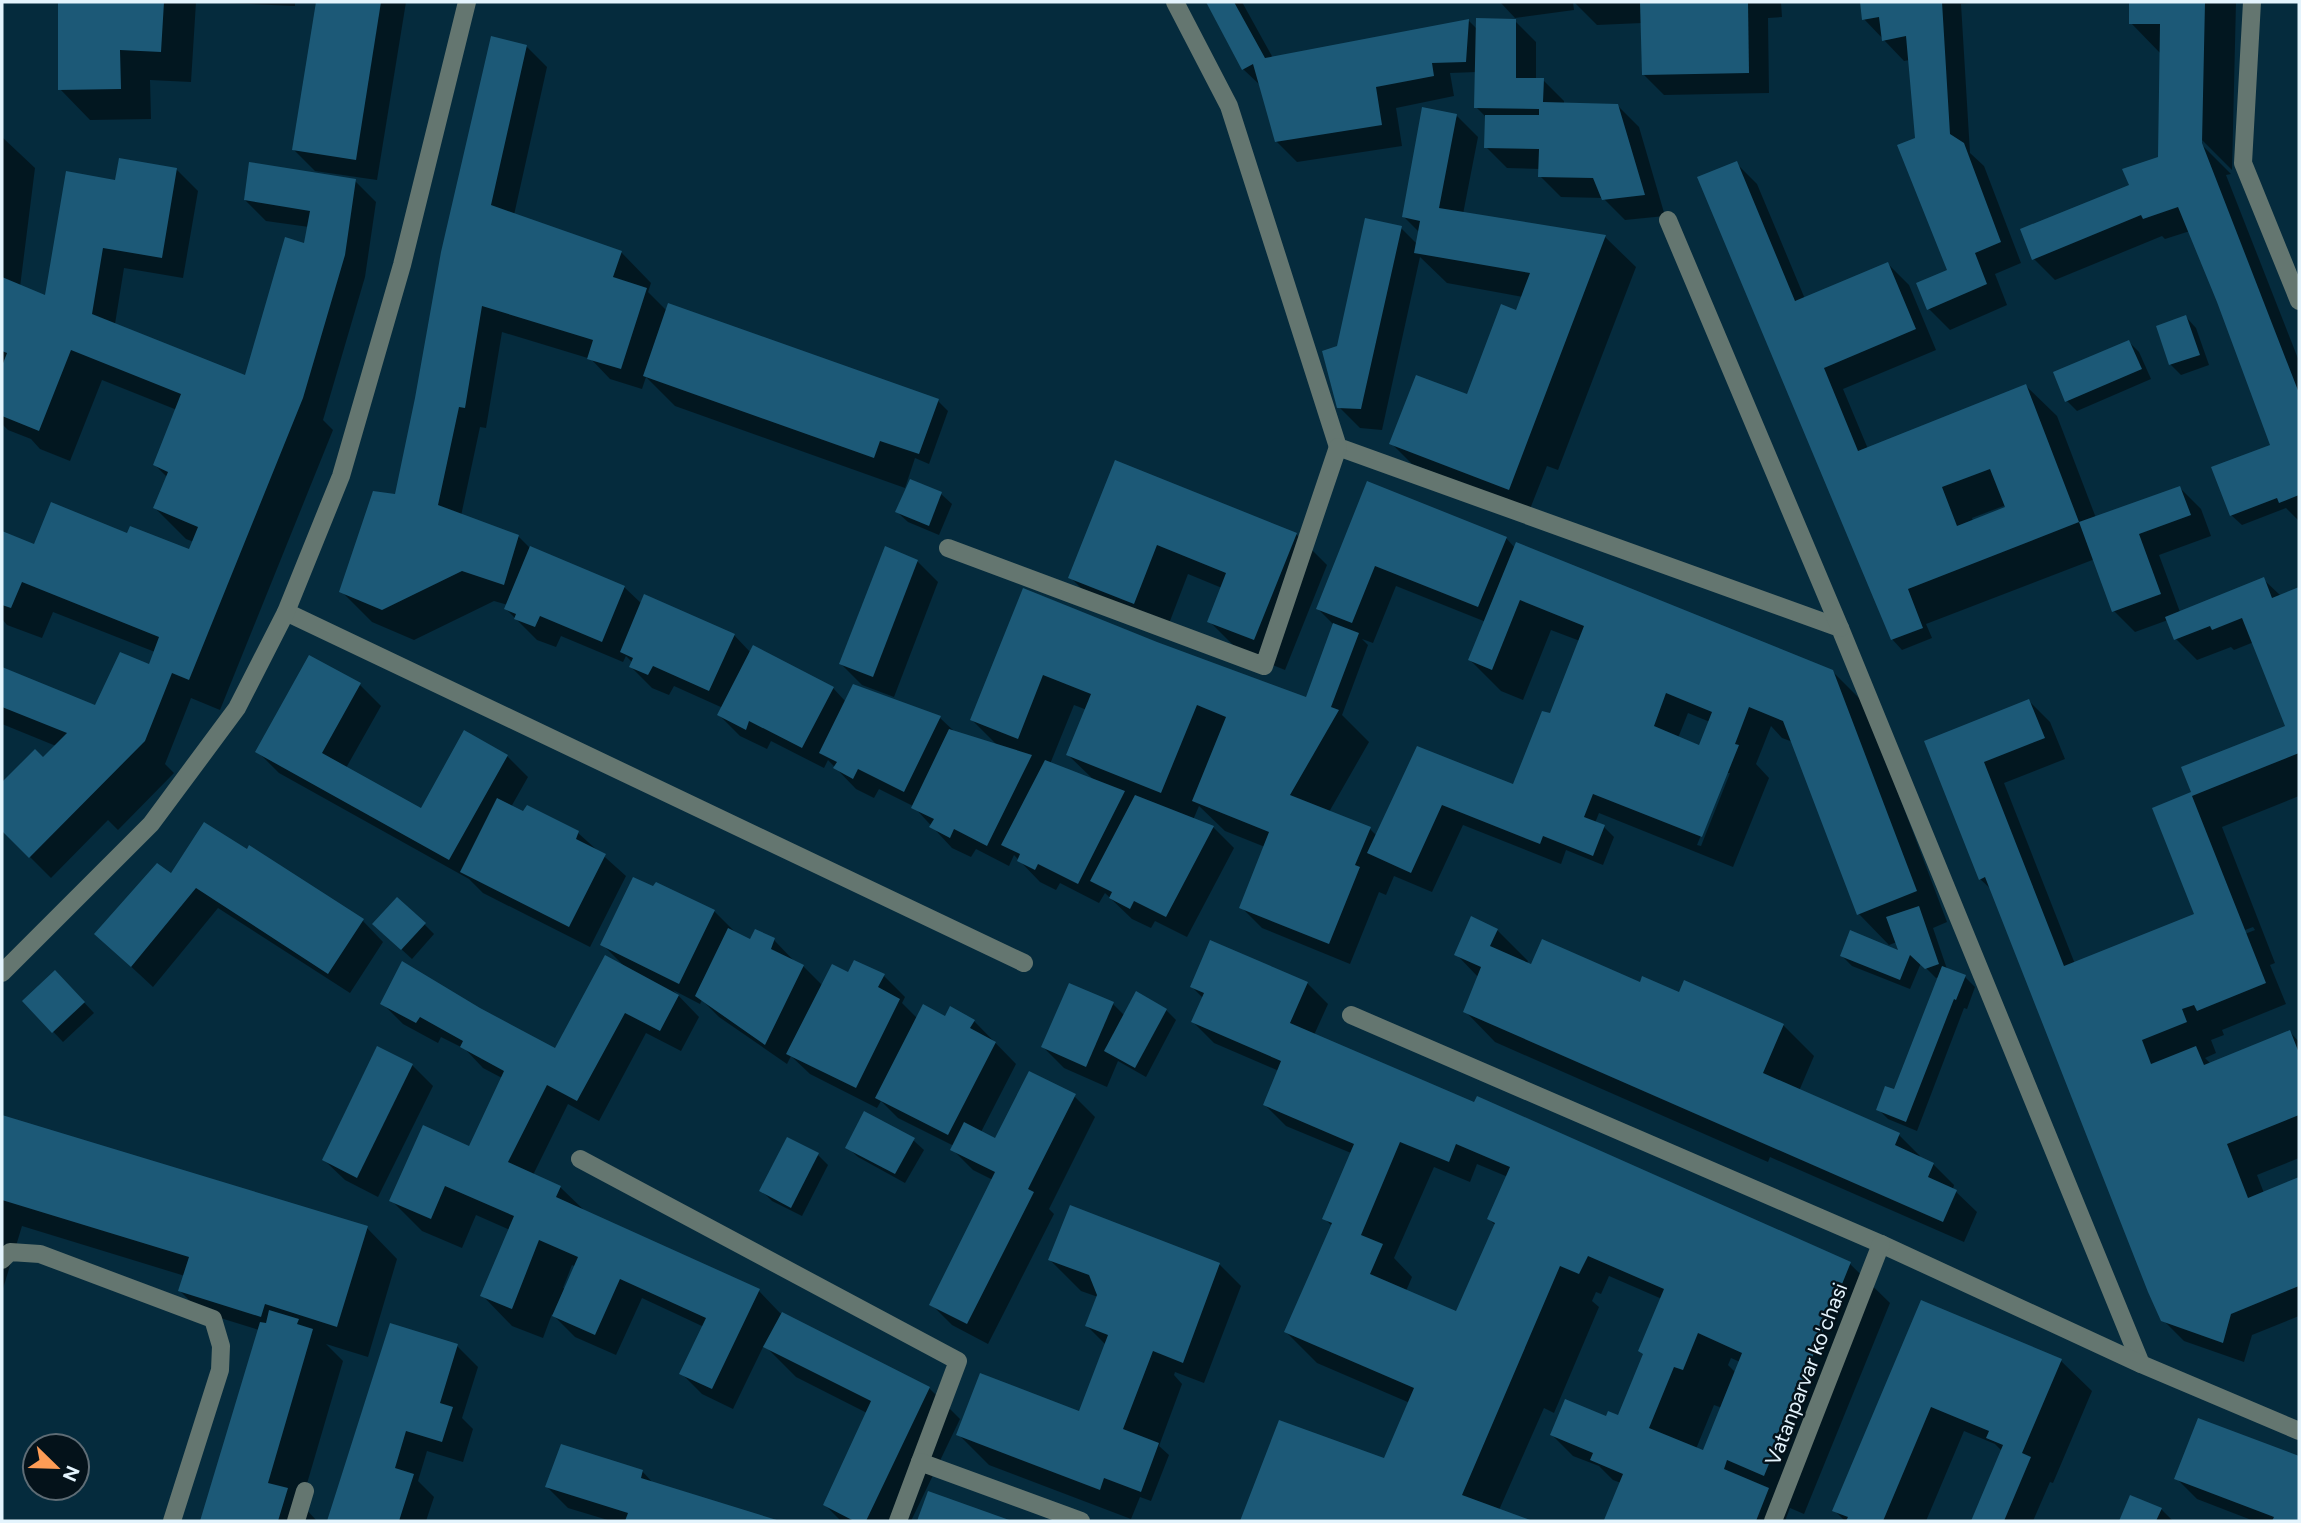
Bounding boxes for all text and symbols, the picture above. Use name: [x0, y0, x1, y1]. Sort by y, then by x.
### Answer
street label: Vatanparvar ko'chasi: [1760, 1279, 1852, 1469]
north arrow: [21, 1432, 91, 1502]
text: N: [58, 1462, 85, 1485]

